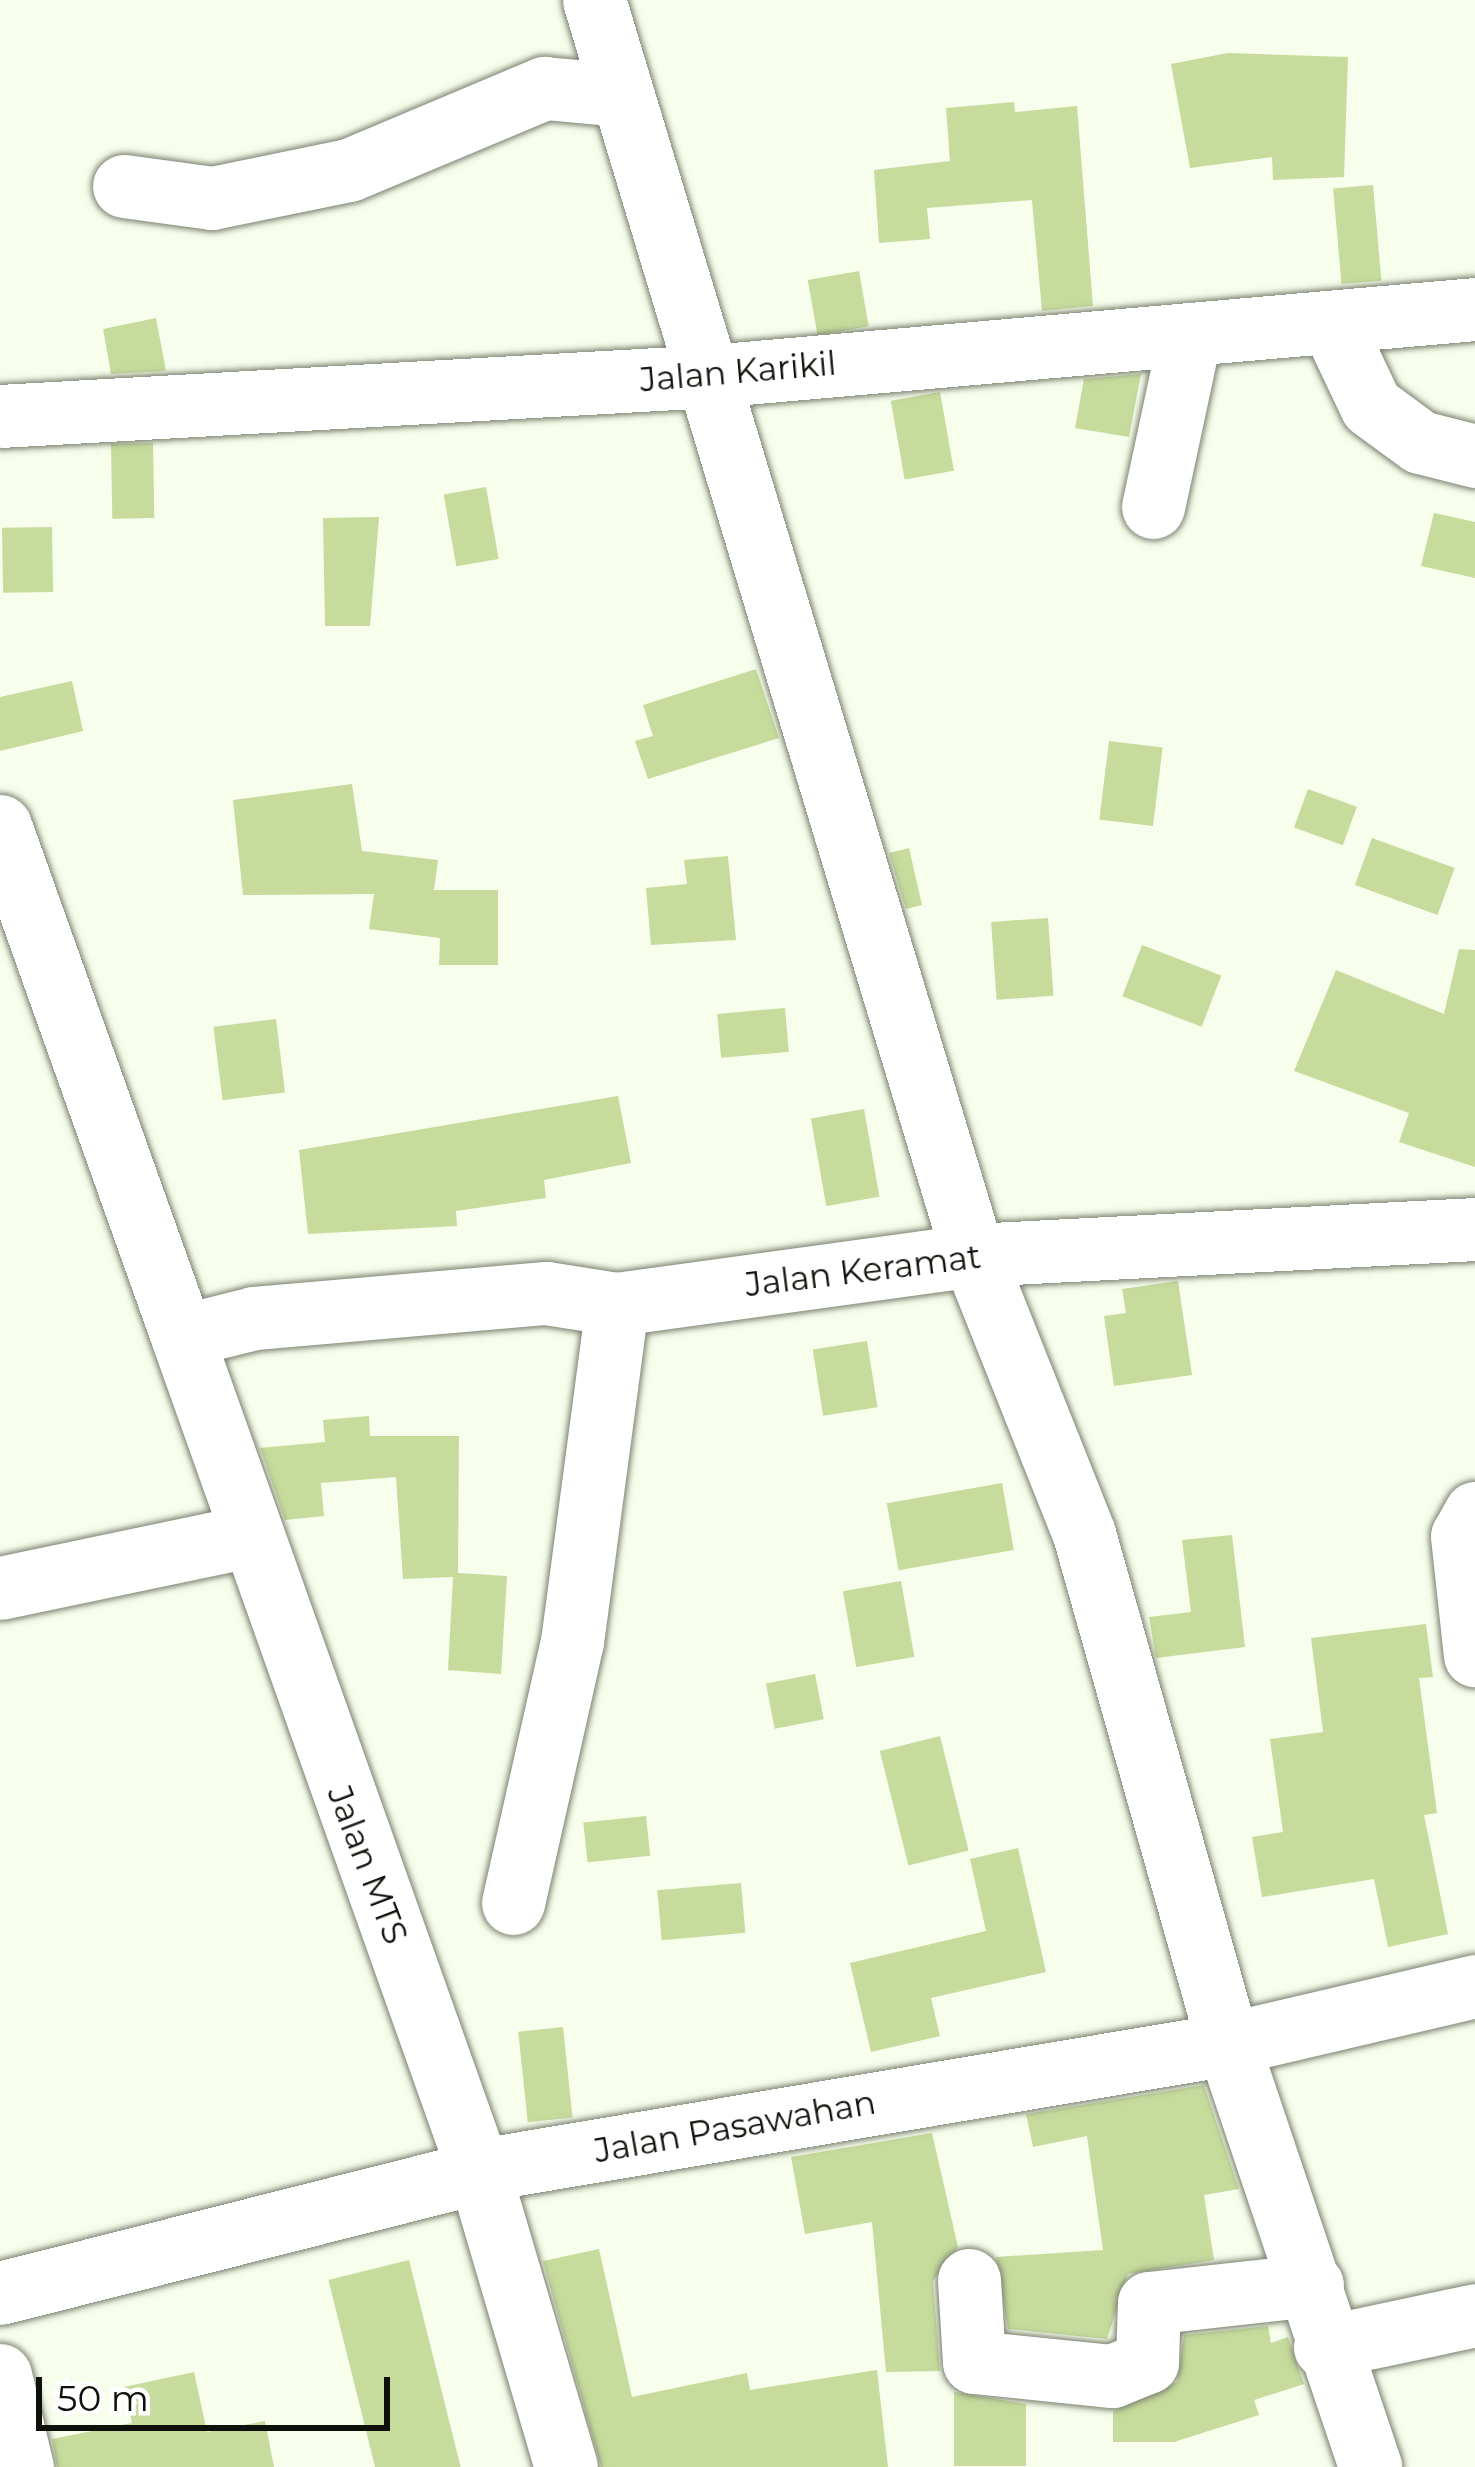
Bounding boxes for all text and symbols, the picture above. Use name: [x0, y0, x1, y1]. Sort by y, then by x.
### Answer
street label: Jalan Karikil: [638, 344, 838, 400]
street label: Jalan Keramat: [743, 1237, 983, 1305]
street label: Jalan MTS: [319, 1781, 415, 1949]
street label: Jalan Pasawahan: [591, 2083, 879, 2171]
scale bar: [42, 2353, 396, 2427]
text: 50 m: [57, 2376, 149, 2420]

